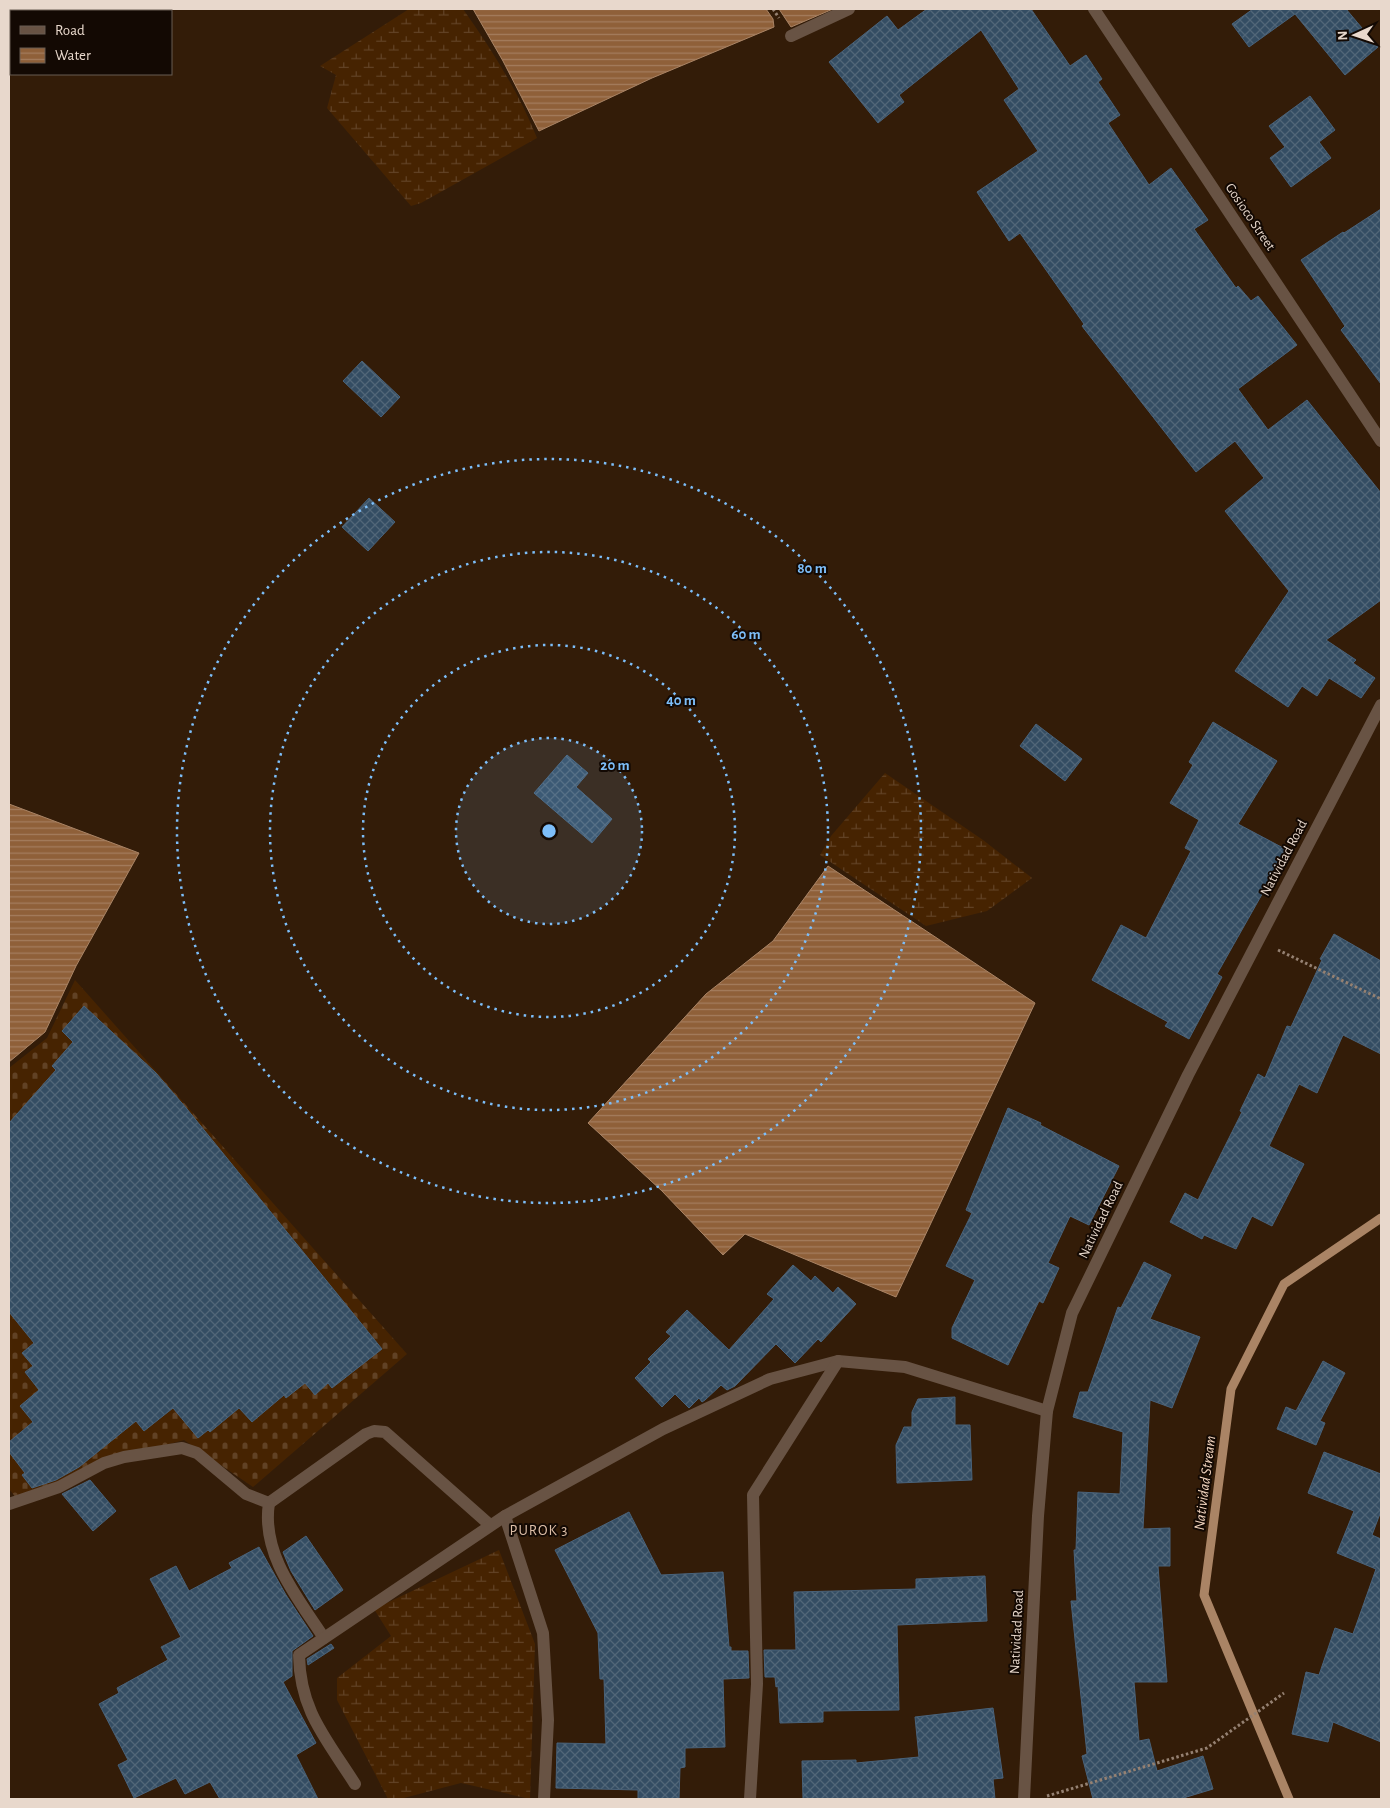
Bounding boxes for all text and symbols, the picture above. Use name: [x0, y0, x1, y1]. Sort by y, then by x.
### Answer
legend: [10, 10, 172, 75]
north arrow: [1330, 10, 1380, 60]
text: Road: [55, 23, 85, 38]
text: N: [1336, 30, 1350, 41]
text: Water: [55, 48, 91, 63]
street label: Gosioco Street: [1222, 181, 1278, 254]
text: 80 m: [797, 561, 827, 576]
text: 60 m: [731, 627, 761, 642]
text: 40 m: [666, 693, 696, 708]
text: 20 m: [600, 758, 630, 773]
street label: Natividad Road: [1258, 818, 1310, 898]
centre of rings: [540, 822, 558, 840]
street label: Natividad Road: [1076, 1179, 1126, 1261]
water label: Natividad Stream: [1192, 1435, 1218, 1531]
district label: PUROK 3: [510, 1523, 568, 1538]
street label: Natividad Road: [1008, 1590, 1026, 1674]

